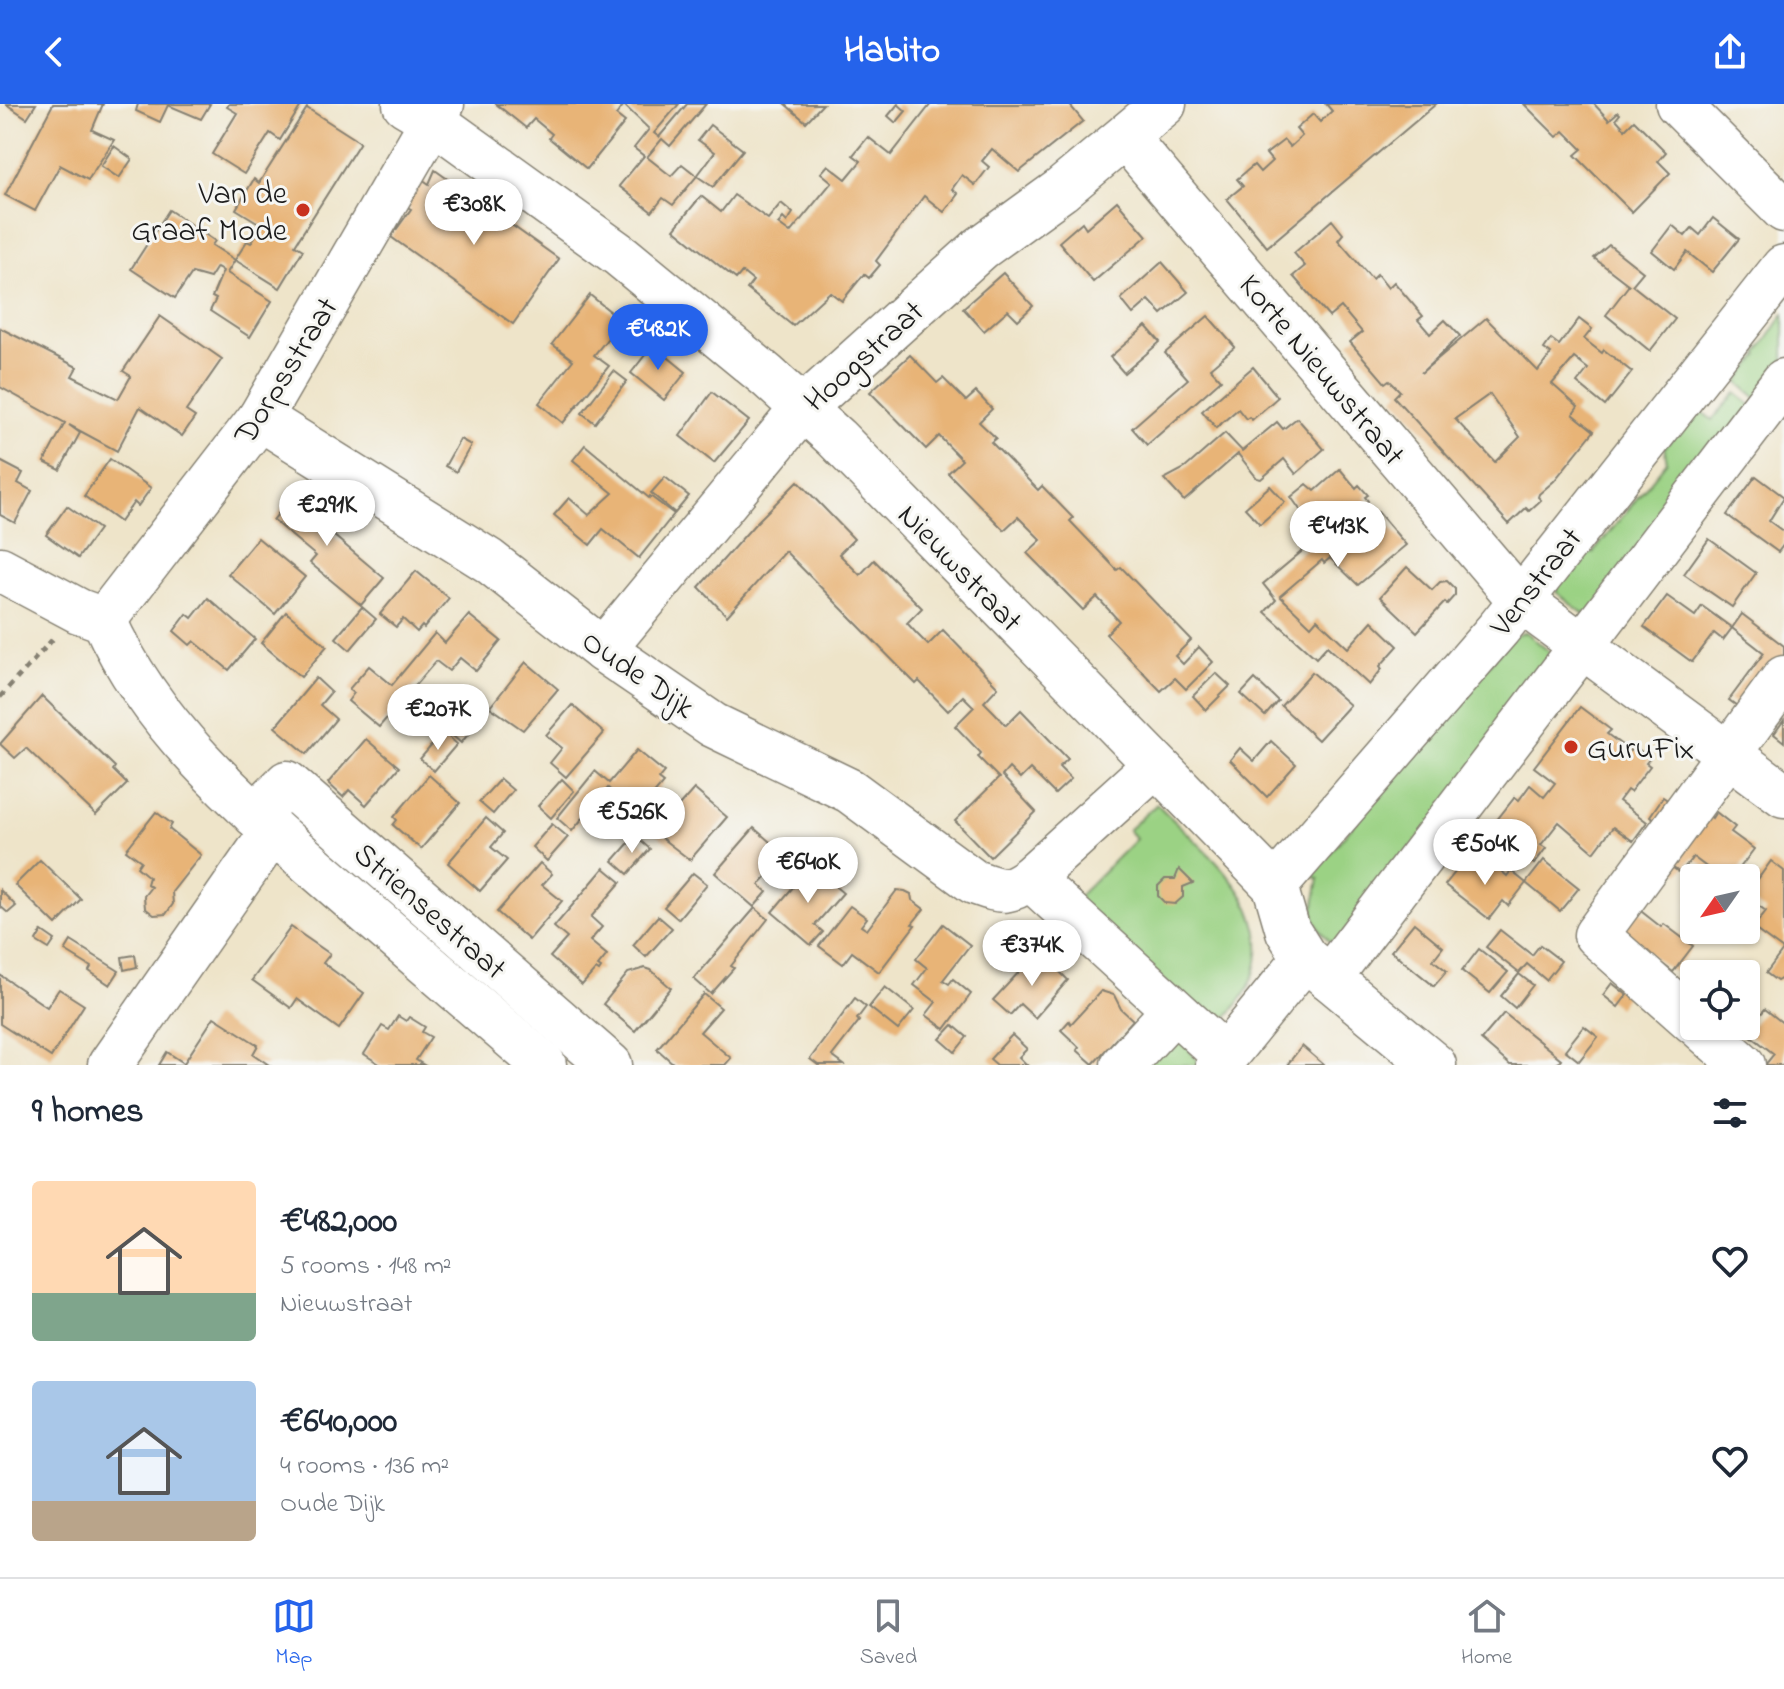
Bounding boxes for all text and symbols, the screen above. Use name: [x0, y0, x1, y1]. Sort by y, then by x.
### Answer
text: Habito: [844, 26, 940, 79]
icon: back: [32, 30, 76, 74]
icon: share: [1708, 30, 1752, 74]
place label: Van de Graaf Mode: [131, 172, 288, 256]
pin: €308K: [418, 179, 530, 247]
text: €308K: [443, 186, 505, 224]
marker: Van de Graaf Mode: [294, 201, 312, 219]
street label: Korte Nieuwstraat: [1226, 265, 1415, 478]
street label: Dorpsstraat: [224, 289, 352, 456]
street label: Hoogstraat: [794, 290, 936, 425]
pin: €482K: [602, 304, 714, 372]
text: €482K: [626, 311, 690, 349]
pin: €291K: [271, 480, 383, 548]
text: €291K: [297, 487, 357, 525]
street label: Nieuwstraat: [885, 494, 1032, 645]
pin: €413K: [1282, 501, 1394, 569]
text: €413K: [1308, 508, 1368, 546]
street label: Venstraat: [1479, 518, 1596, 649]
street label: Oude Dijk: [571, 620, 704, 733]
pin: €207K: [382, 684, 494, 752]
text: €207K: [405, 691, 471, 729]
place label: GuruFix: [1587, 727, 1694, 774]
marker: GuruFix: [1562, 738, 1580, 756]
pin: €526K: [576, 787, 688, 855]
text: €526K: [597, 794, 667, 832]
pin: €504K: [1429, 819, 1541, 887]
text: €504K: [1451, 826, 1519, 864]
street label: Striensestraat: [342, 833, 516, 993]
pin: €640K: [752, 837, 864, 905]
text: €640K: [776, 844, 840, 882]
north arrow: [1680, 864, 1760, 944]
map controls: [1680, 864, 1760, 1040]
pin: €374K: [976, 920, 1088, 988]
text: €374K: [1001, 927, 1063, 965]
button: locate: [1680, 960, 1760, 1040]
text: 9 homes: [32, 1088, 144, 1138]
icon: filters: [1708, 1091, 1752, 1135]
text: €482,000: [280, 1198, 397, 1248]
icon: home: [96, 1213, 192, 1309]
icon: heart: [1708, 1239, 1752, 1283]
text: 5 rooms · 148 m²: [280, 1248, 452, 1286]
text: Nieuwstraat: [280, 1286, 413, 1324]
text: €640,000: [280, 1398, 397, 1448]
icon: home: [96, 1413, 192, 1509]
icon: heart: [1708, 1439, 1752, 1483]
text: 4 rooms · 136 m²: [280, 1448, 449, 1486]
text: Oude Dijk: [280, 1486, 385, 1524]
tab: Map: [272, 1594, 316, 1674]
tab: Saved: [860, 1594, 917, 1674]
tab: Home: [1461, 1594, 1512, 1674]

